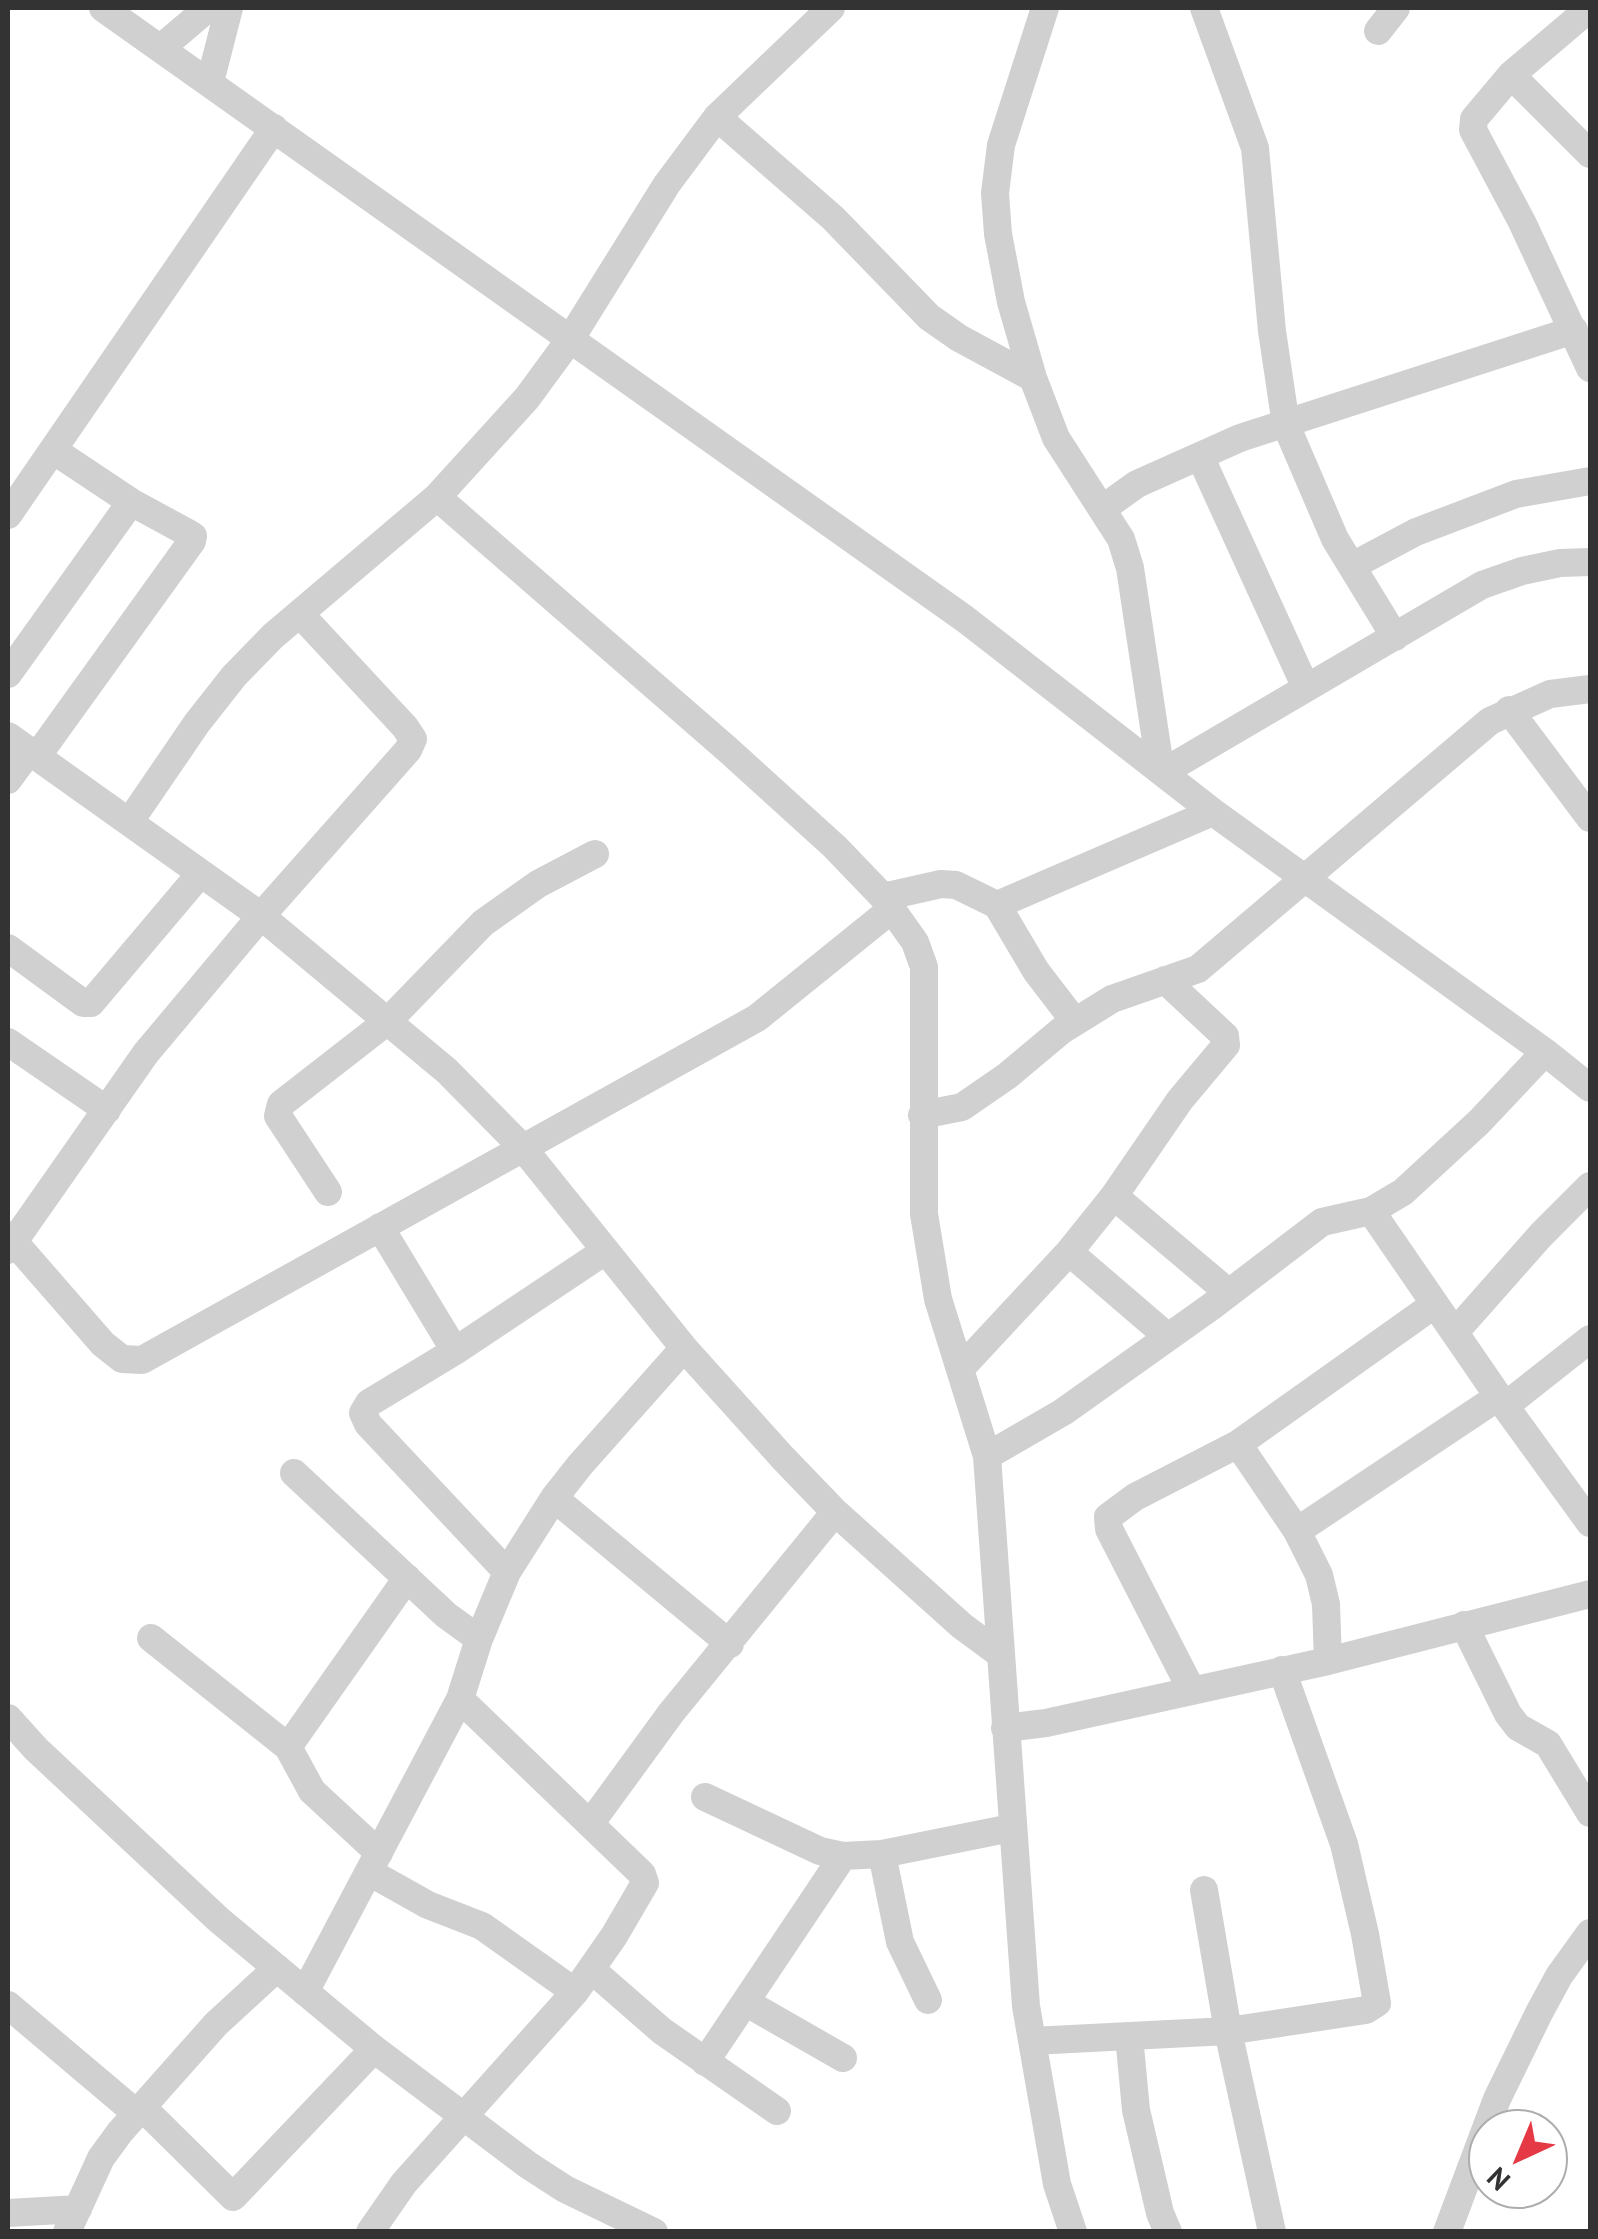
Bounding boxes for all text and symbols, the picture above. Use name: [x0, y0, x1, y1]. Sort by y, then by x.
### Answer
north arrow: [1468, 2109, 1568, 2209]
text: N: [1479, 2160, 1518, 2199]

